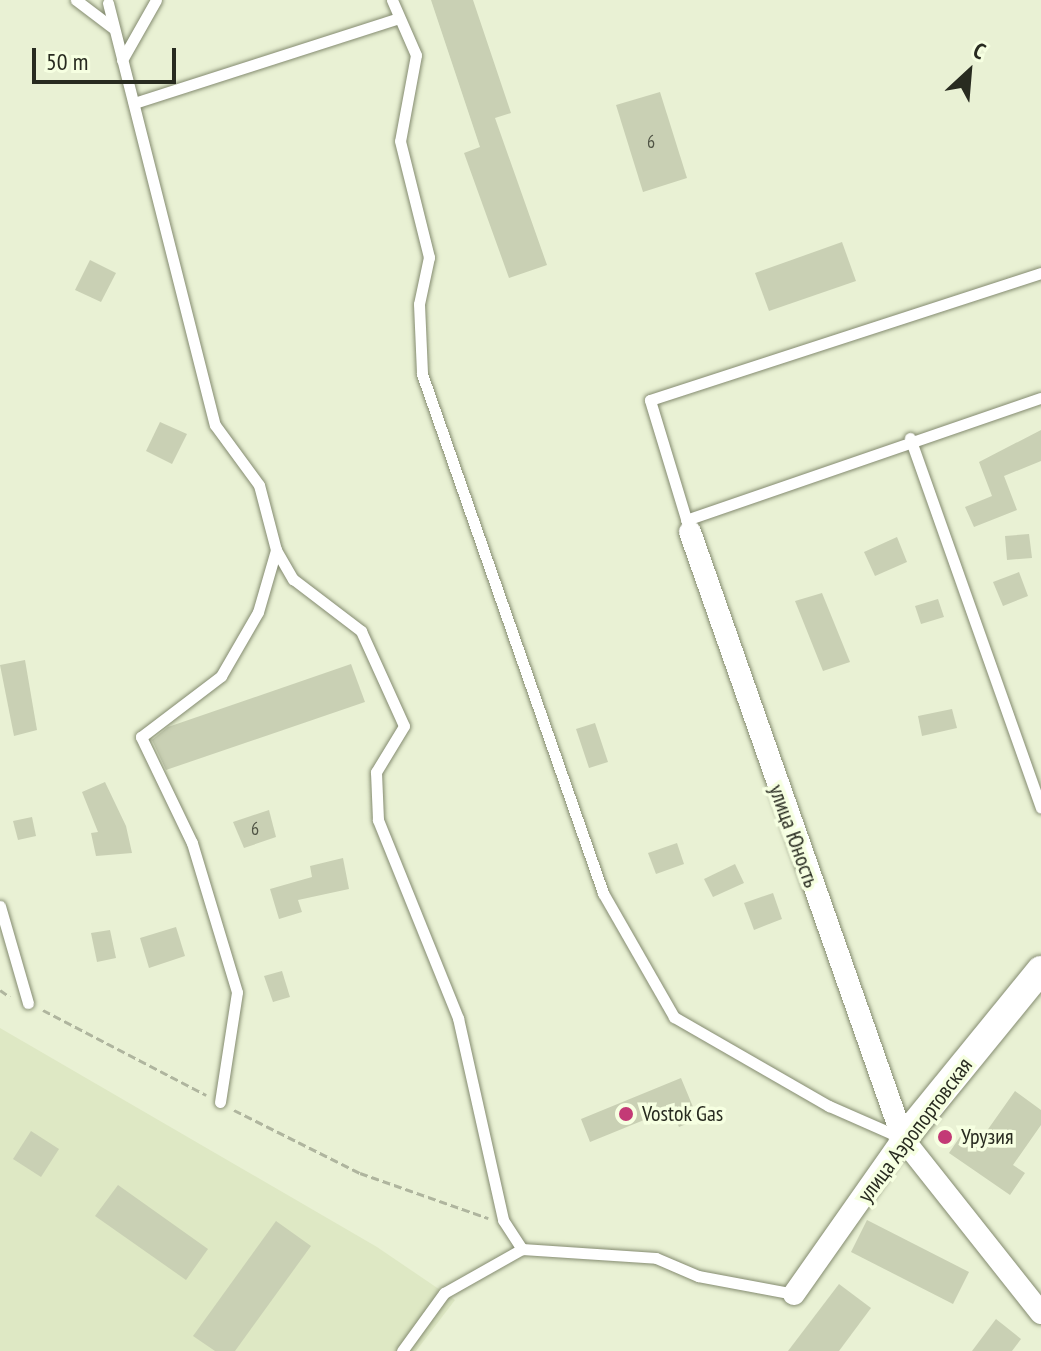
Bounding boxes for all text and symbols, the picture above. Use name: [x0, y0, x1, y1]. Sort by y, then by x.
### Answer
scale bar: [36, 32, 180, 82]
north arrow: [929, 32, 1009, 112]
text: С: [969, 36, 990, 65]
text: 50 m: [46, 46, 88, 77]
house number: 6: [647, 131, 655, 153]
street label: улица Юность: [763, 781, 825, 891]
house number: 6: [251, 818, 259, 840]
street label: улица Аэропортовская: [852, 1052, 978, 1208]
place label: Vostok Gas: [642, 1101, 724, 1127]
marker: Vostok Gas: [617, 1105, 635, 1123]
place label: Урузия: [961, 1124, 1013, 1150]
marker: Урузия: [936, 1128, 954, 1146]

